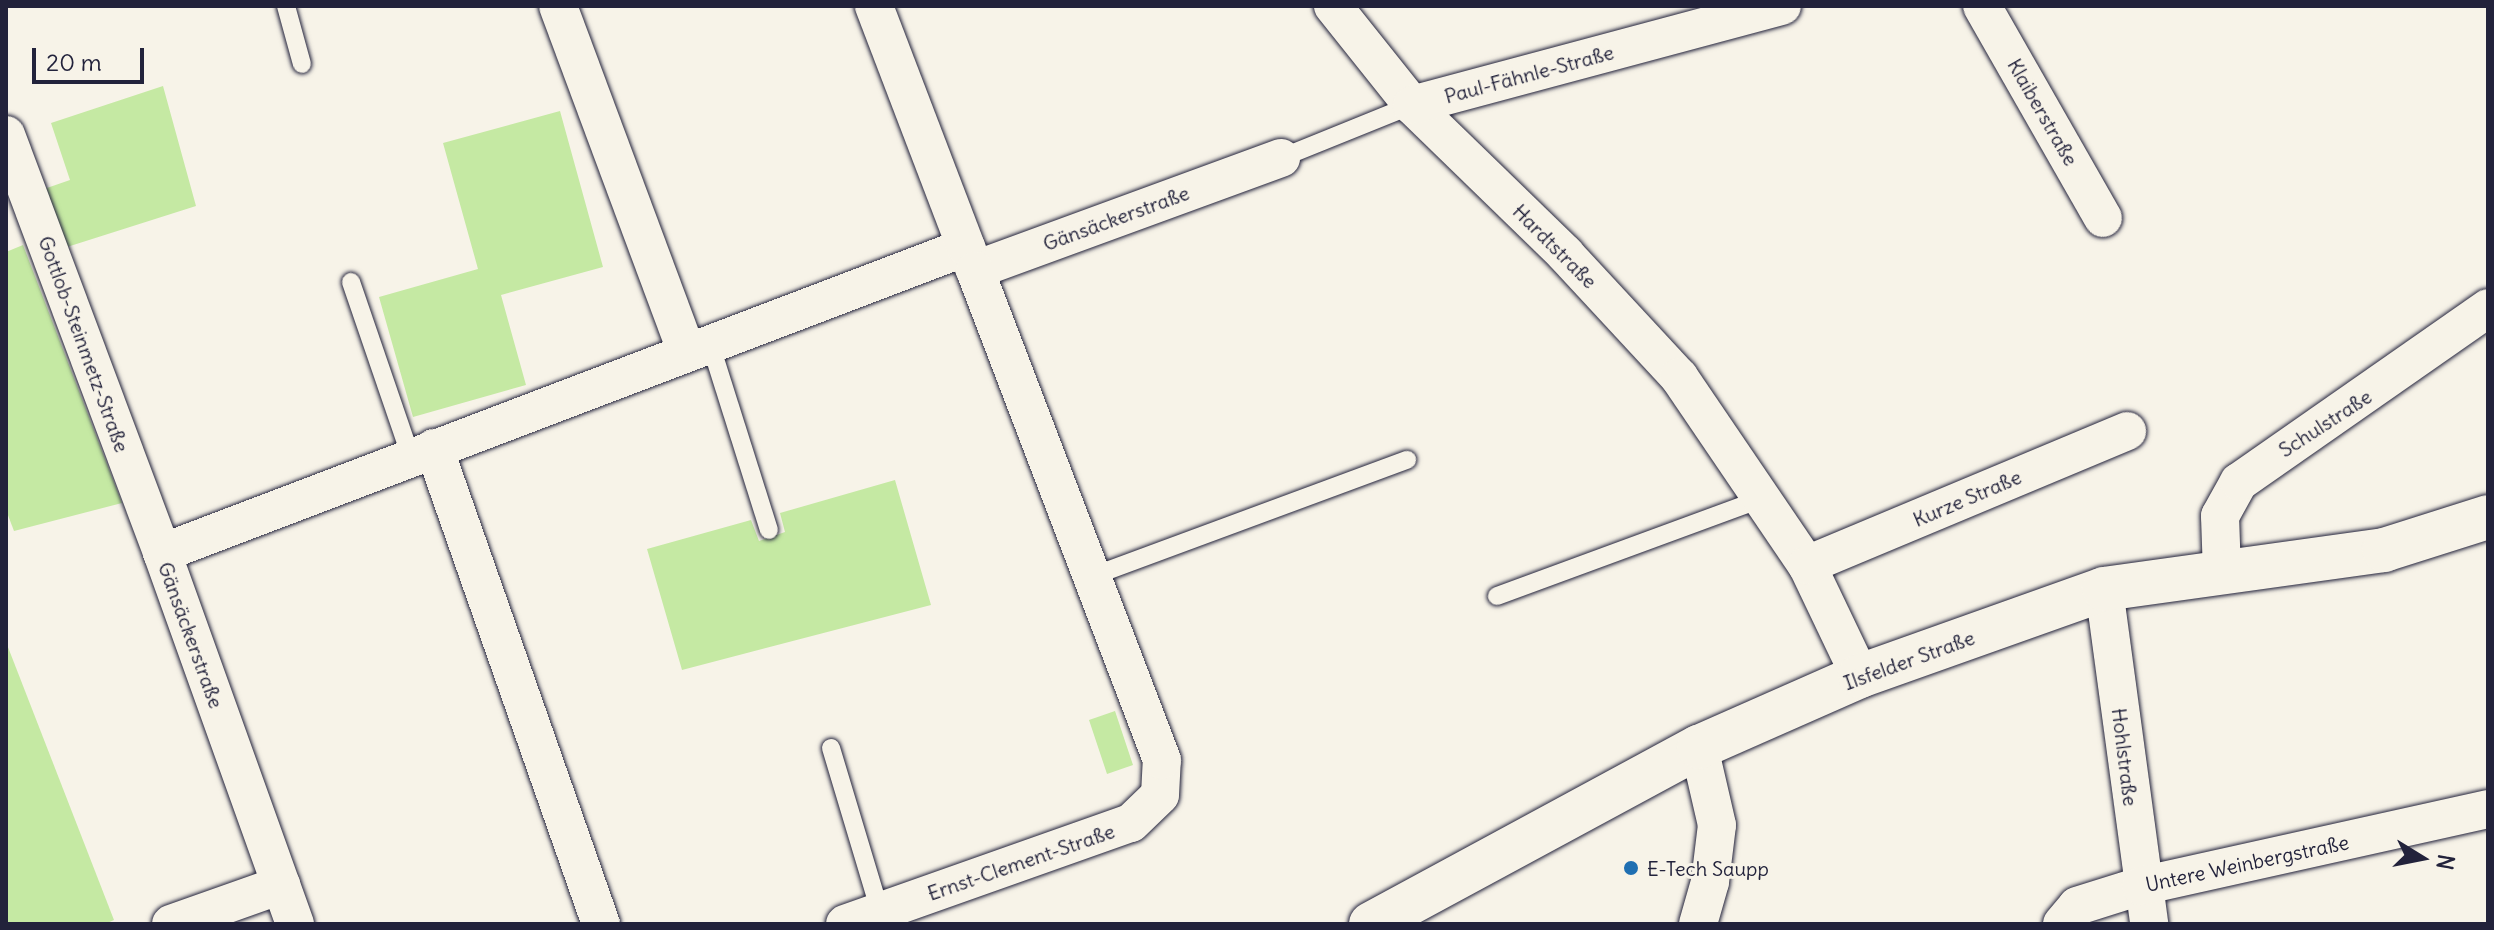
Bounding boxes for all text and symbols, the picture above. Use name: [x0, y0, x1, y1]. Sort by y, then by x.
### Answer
scale bar: [36, 32, 148, 82]
street label: Paul-Fähnle-Straße: [1442, 40, 1616, 108]
text: 20 m: [46, 47, 102, 77]
street label: Klaiberstraße: [2003, 54, 2083, 170]
street label: Gänsäckerstraße: [1040, 180, 1192, 256]
street label: Hardtstraße: [1508, 199, 1602, 293]
street label: Gottlob-Steinmetz-Straße: [34, 233, 134, 455]
street label: Schulstraße: [2274, 384, 2376, 462]
street label: Kurze Straße: [1909, 464, 2025, 532]
street label: Gänsäckerstraße: [153, 559, 229, 711]
street label: Ilsfelder Straße: [1840, 625, 1978, 695]
street label: Hohlstraße: [2107, 707, 2143, 807]
north arrow: [2382, 818, 2462, 898]
street label: Ernst-Clement-Straße: [924, 819, 1118, 905]
street label: Untere Weinbergstraße: [2143, 830, 2351, 896]
text: N: [2431, 852, 2461, 872]
place label: E-Tech Saupp: [1647, 856, 1769, 880]
marker: E-Tech Saupp: [1622, 859, 1640, 877]

